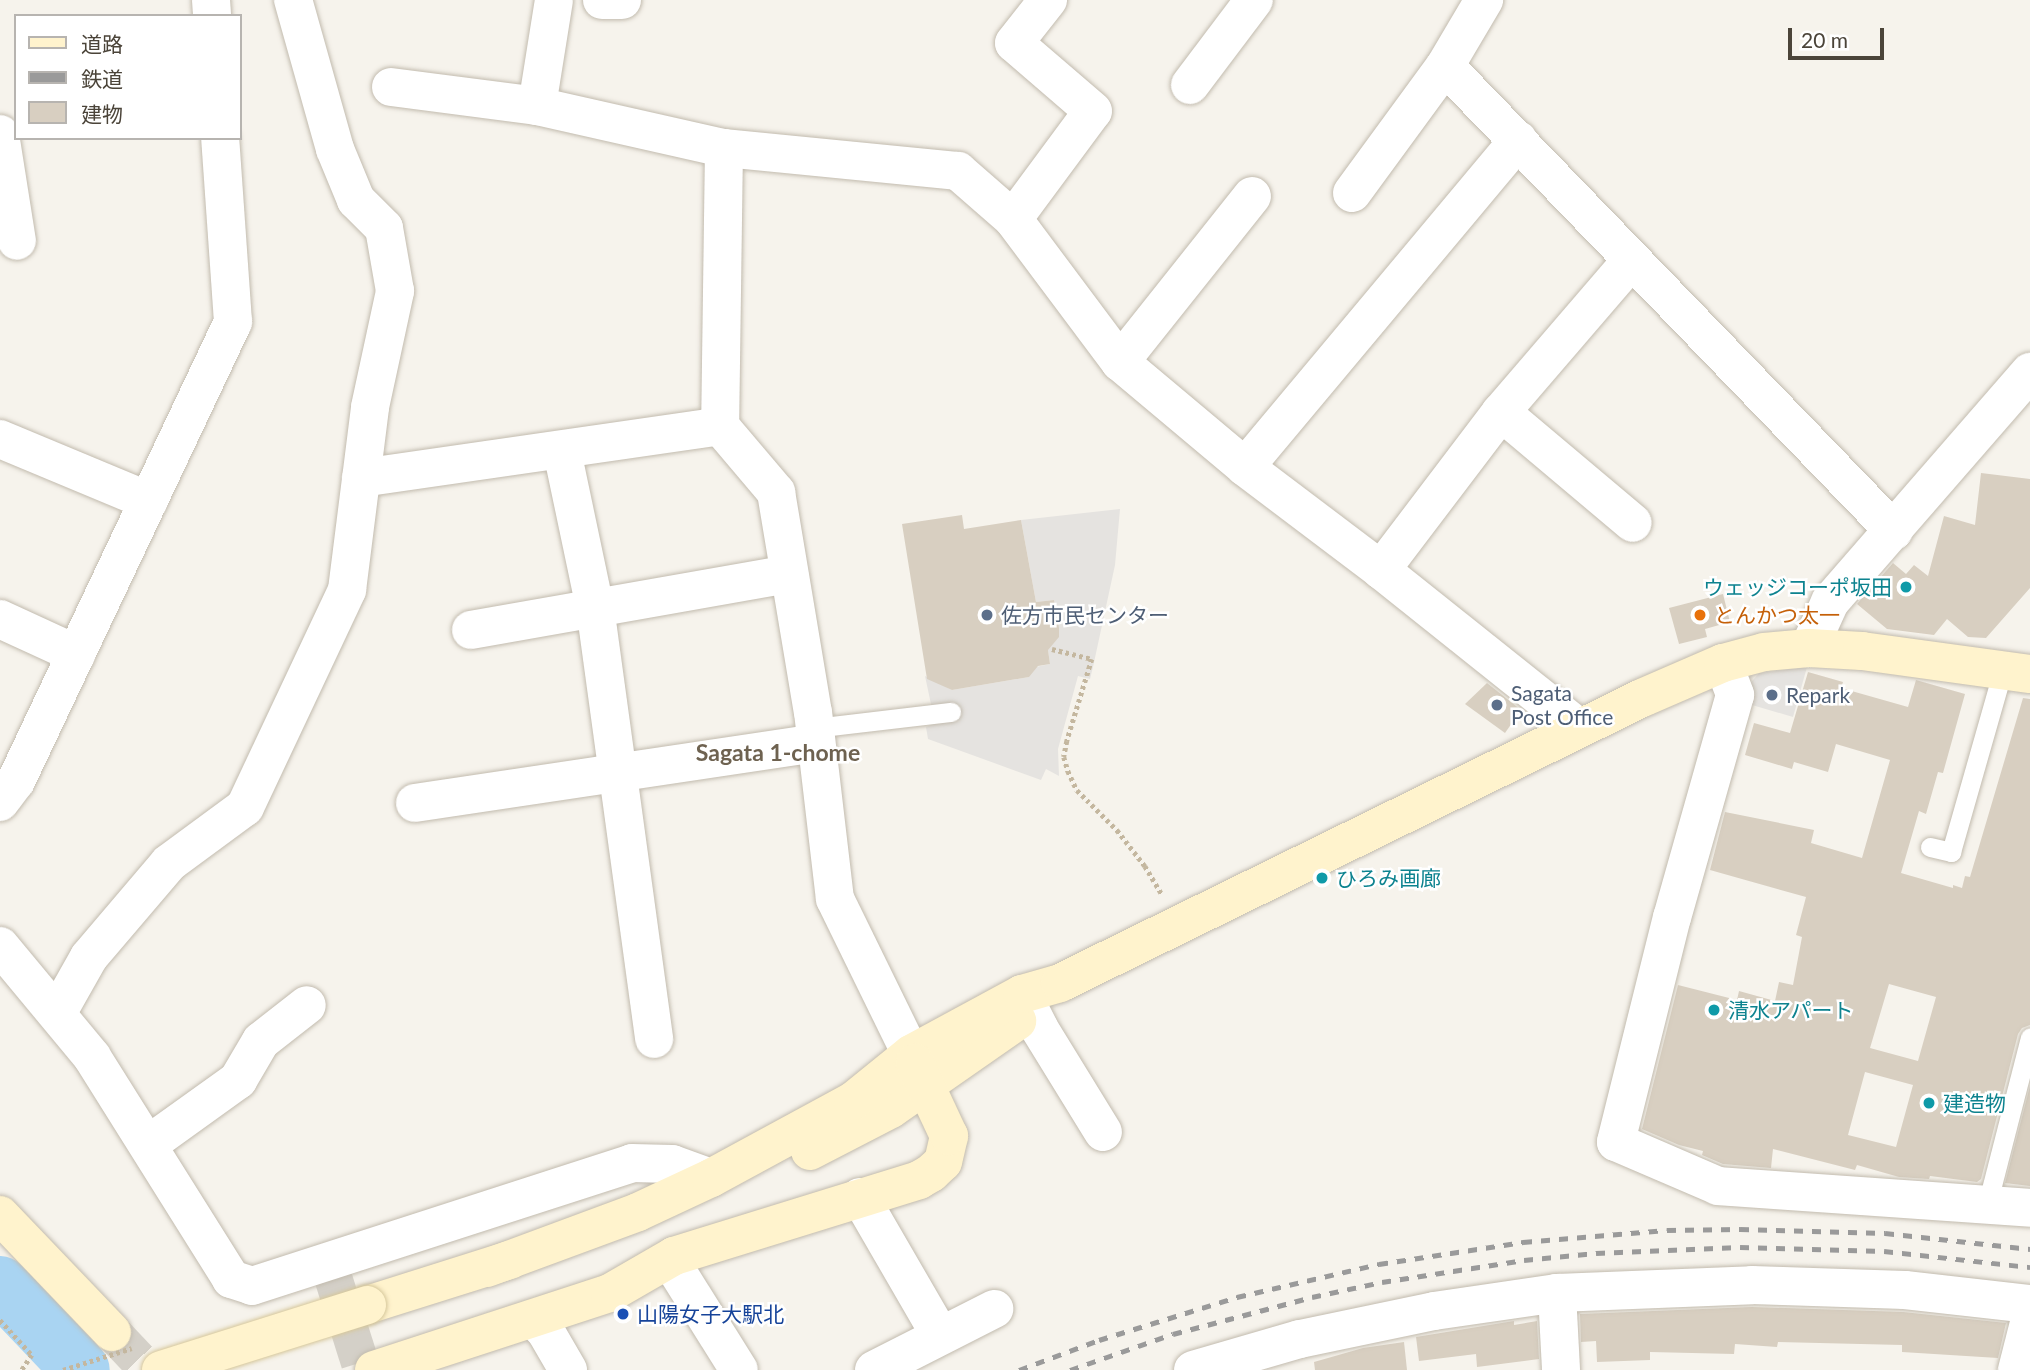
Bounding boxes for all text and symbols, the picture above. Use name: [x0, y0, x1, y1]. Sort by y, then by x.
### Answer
legend: [14, 14, 242, 140]
scale bar: [1792, 14, 1888, 58]
text: 20 m: [1801, 27, 1848, 52]
text: 道路: [81, 31, 123, 56]
text: 鉄道: [81, 66, 123, 91]
text: 建物: [81, 101, 123, 126]
place label: ウェッジコーポ坂田: [1703, 574, 1892, 600]
marker: ウェッジコーポ坂田: [1898, 579, 1914, 595]
place label: 佐方市民センター: [1001, 602, 1169, 628]
place label: とんかつ太一: [1714, 602, 1840, 628]
marker: 佐方市民センター: [979, 607, 995, 623]
marker: とんかつ太一: [1692, 607, 1708, 623]
place label: Sagata Post Office: [1511, 680, 1613, 730]
place label: Repark: [1786, 682, 1850, 708]
marker: Repark: [1764, 687, 1780, 703]
marker: Sagata Post Office: [1489, 697, 1505, 713]
district label: Sagata 1-chome: [696, 738, 860, 766]
place label: ひろみ画廊: [1336, 865, 1441, 891]
marker: ひろみ画廊: [1314, 870, 1330, 886]
place label: 清水アパート: [1728, 997, 1854, 1023]
marker: 清水アパート: [1706, 1002, 1722, 1018]
place label: 建造物: [1943, 1090, 2006, 1116]
marker: 建造物: [1921, 1095, 1937, 1111]
place label: 山陽女子大駅北: [637, 1301, 784, 1327]
marker: 山陽女子大駅北: [615, 1306, 631, 1322]

